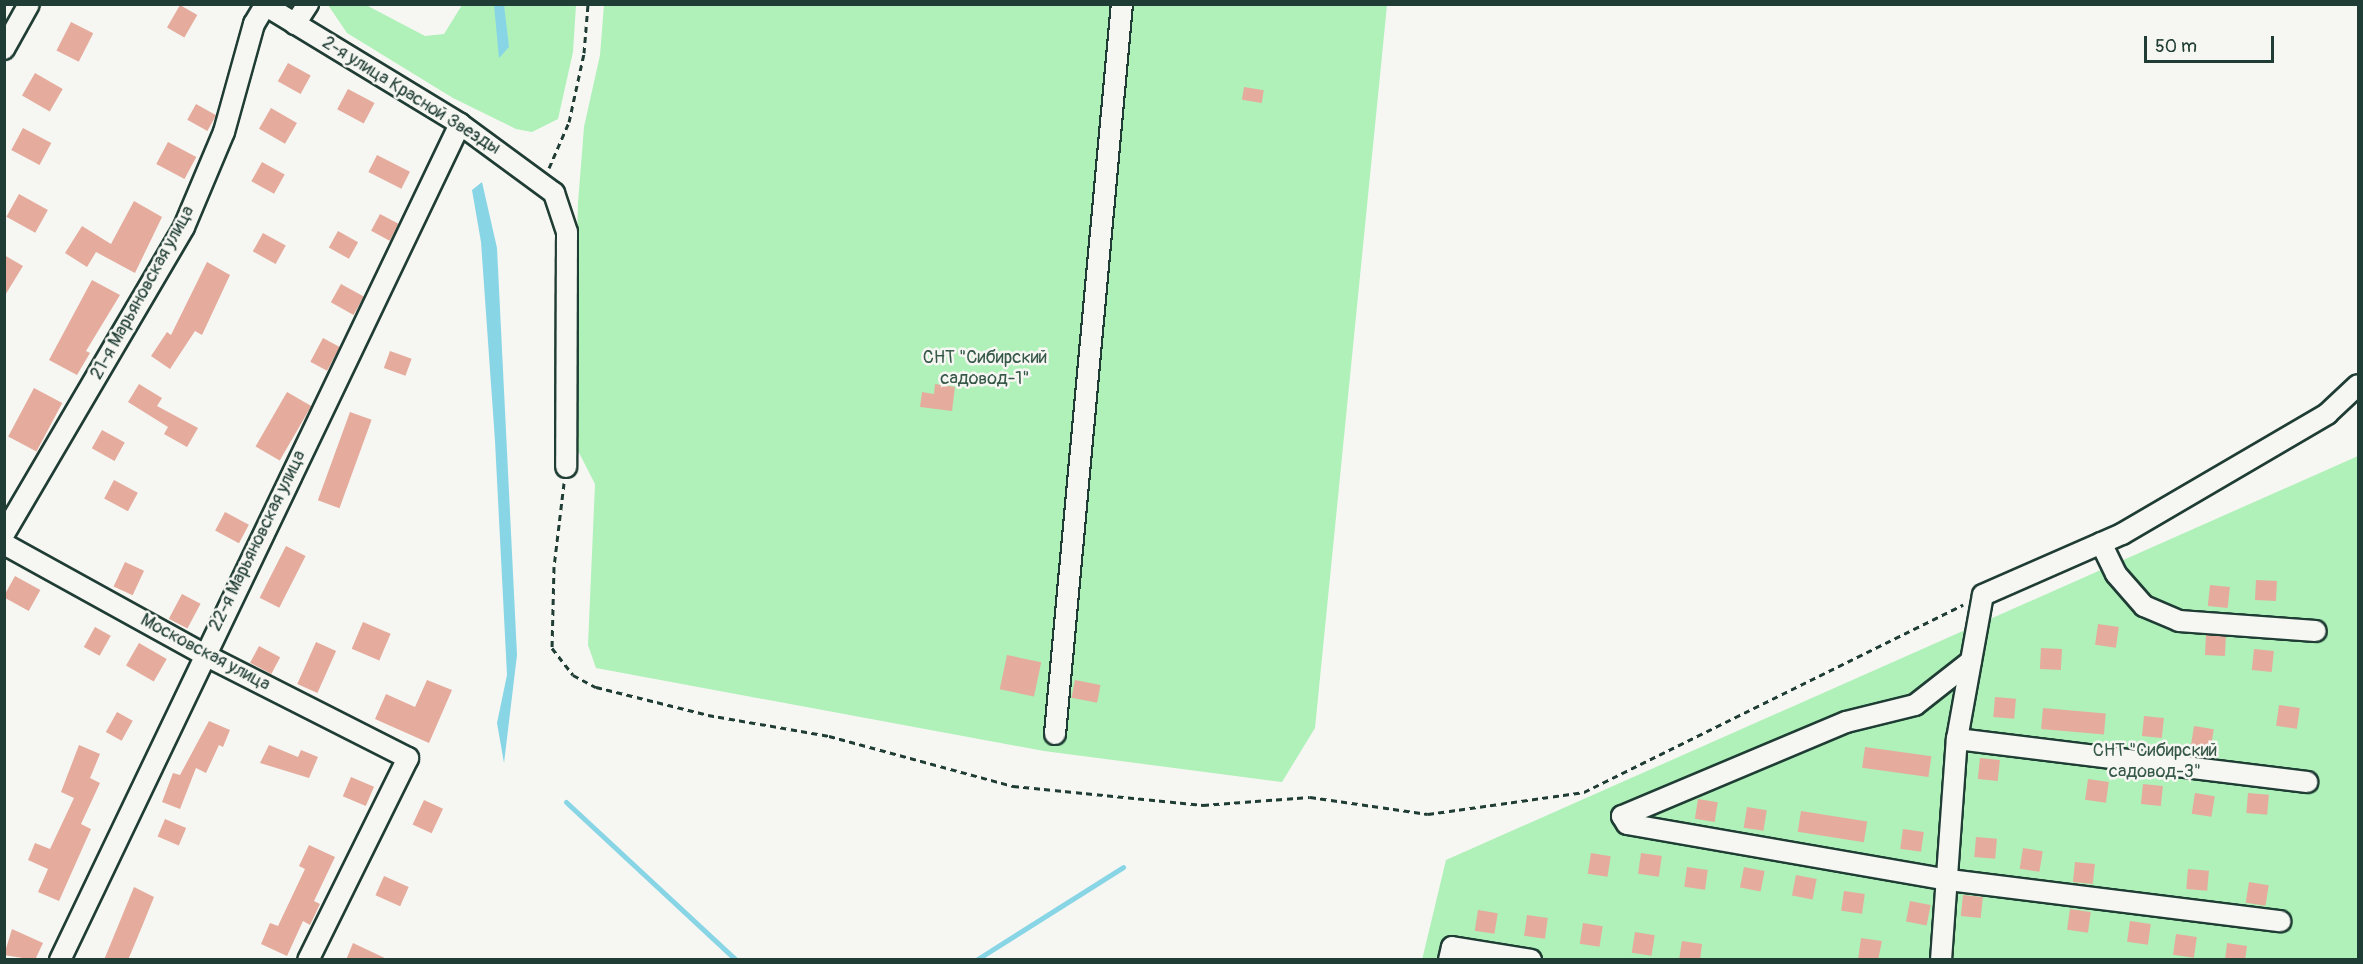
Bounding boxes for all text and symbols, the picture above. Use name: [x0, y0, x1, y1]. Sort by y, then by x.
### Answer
scale bar: [2147, 24, 2278, 62]
street label: 2-я улица Красной Звезды: [318, 32, 504, 160]
text: 50 m: [2155, 35, 2197, 58]
street label: 21-я Марьяновская улица: [86, 202, 200, 384]
park label: СНТ "Сибирский садовод-1": [923, 348, 1047, 391]
street label: 22-я Марьяновская улица: [205, 447, 311, 635]
street label: Московская улица: [137, 610, 273, 696]
park label: СНТ "Сибирский садовод-3": [2093, 741, 2217, 783]

